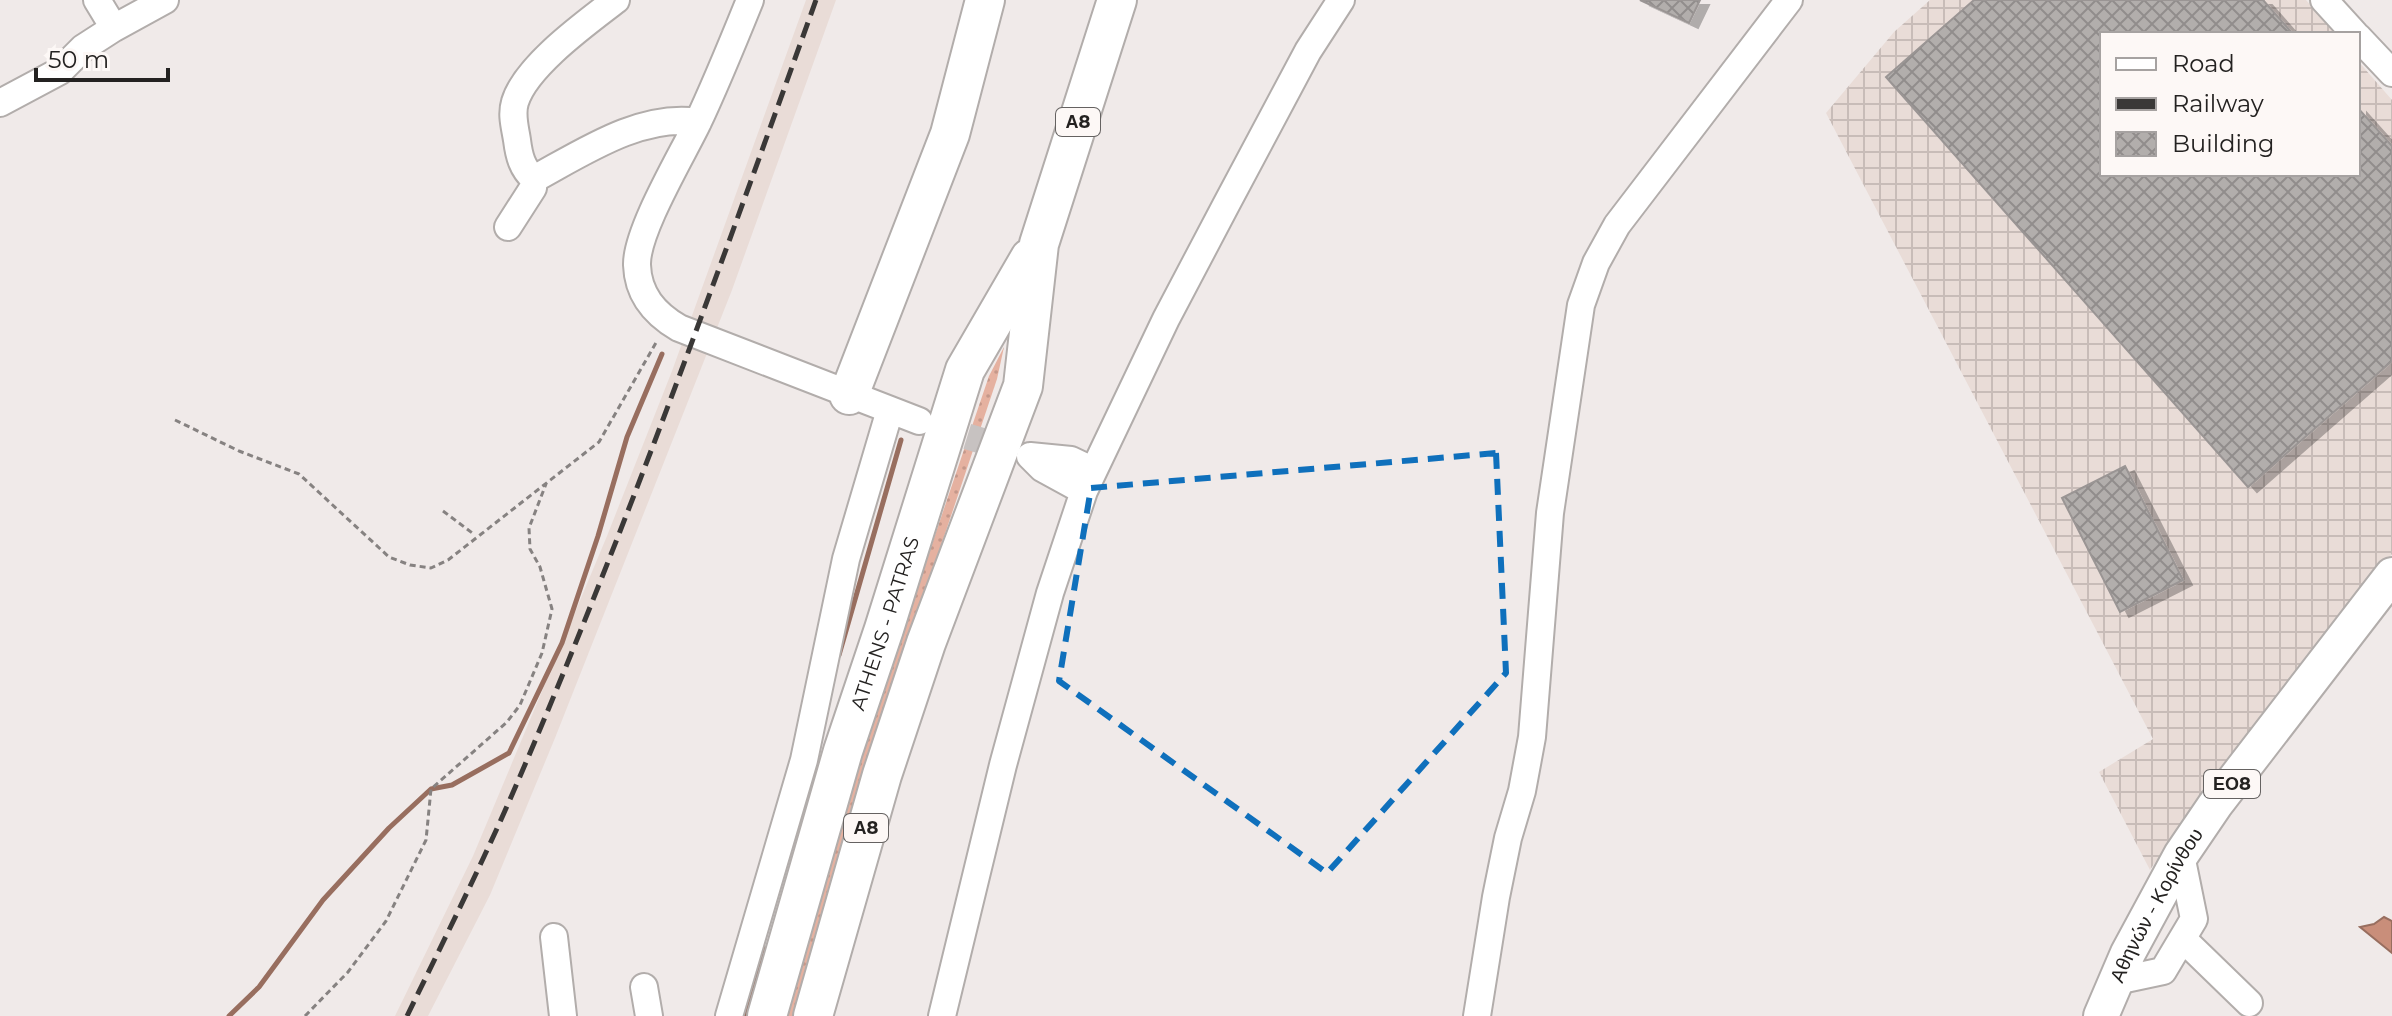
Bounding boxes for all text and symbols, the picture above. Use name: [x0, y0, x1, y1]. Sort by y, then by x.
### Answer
scale bar: [36, 32, 168, 82]
legend: [2100, 32, 2360, 176]
text: 50 m: [48, 45, 109, 74]
text: Road: [2172, 49, 2235, 78]
text: Railway: [2172, 89, 2264, 118]
road number: Α8: [1056, 108, 1100, 136]
text: Building: [2172, 129, 2275, 158]
street label: ATHENS - PATRAS: [846, 534, 924, 713]
road number: ΕΟ8: [2204, 770, 2260, 798]
road number: Α8: [844, 814, 888, 842]
street label: Αθηνών - Κορίνθου: [2105, 823, 2208, 986]

